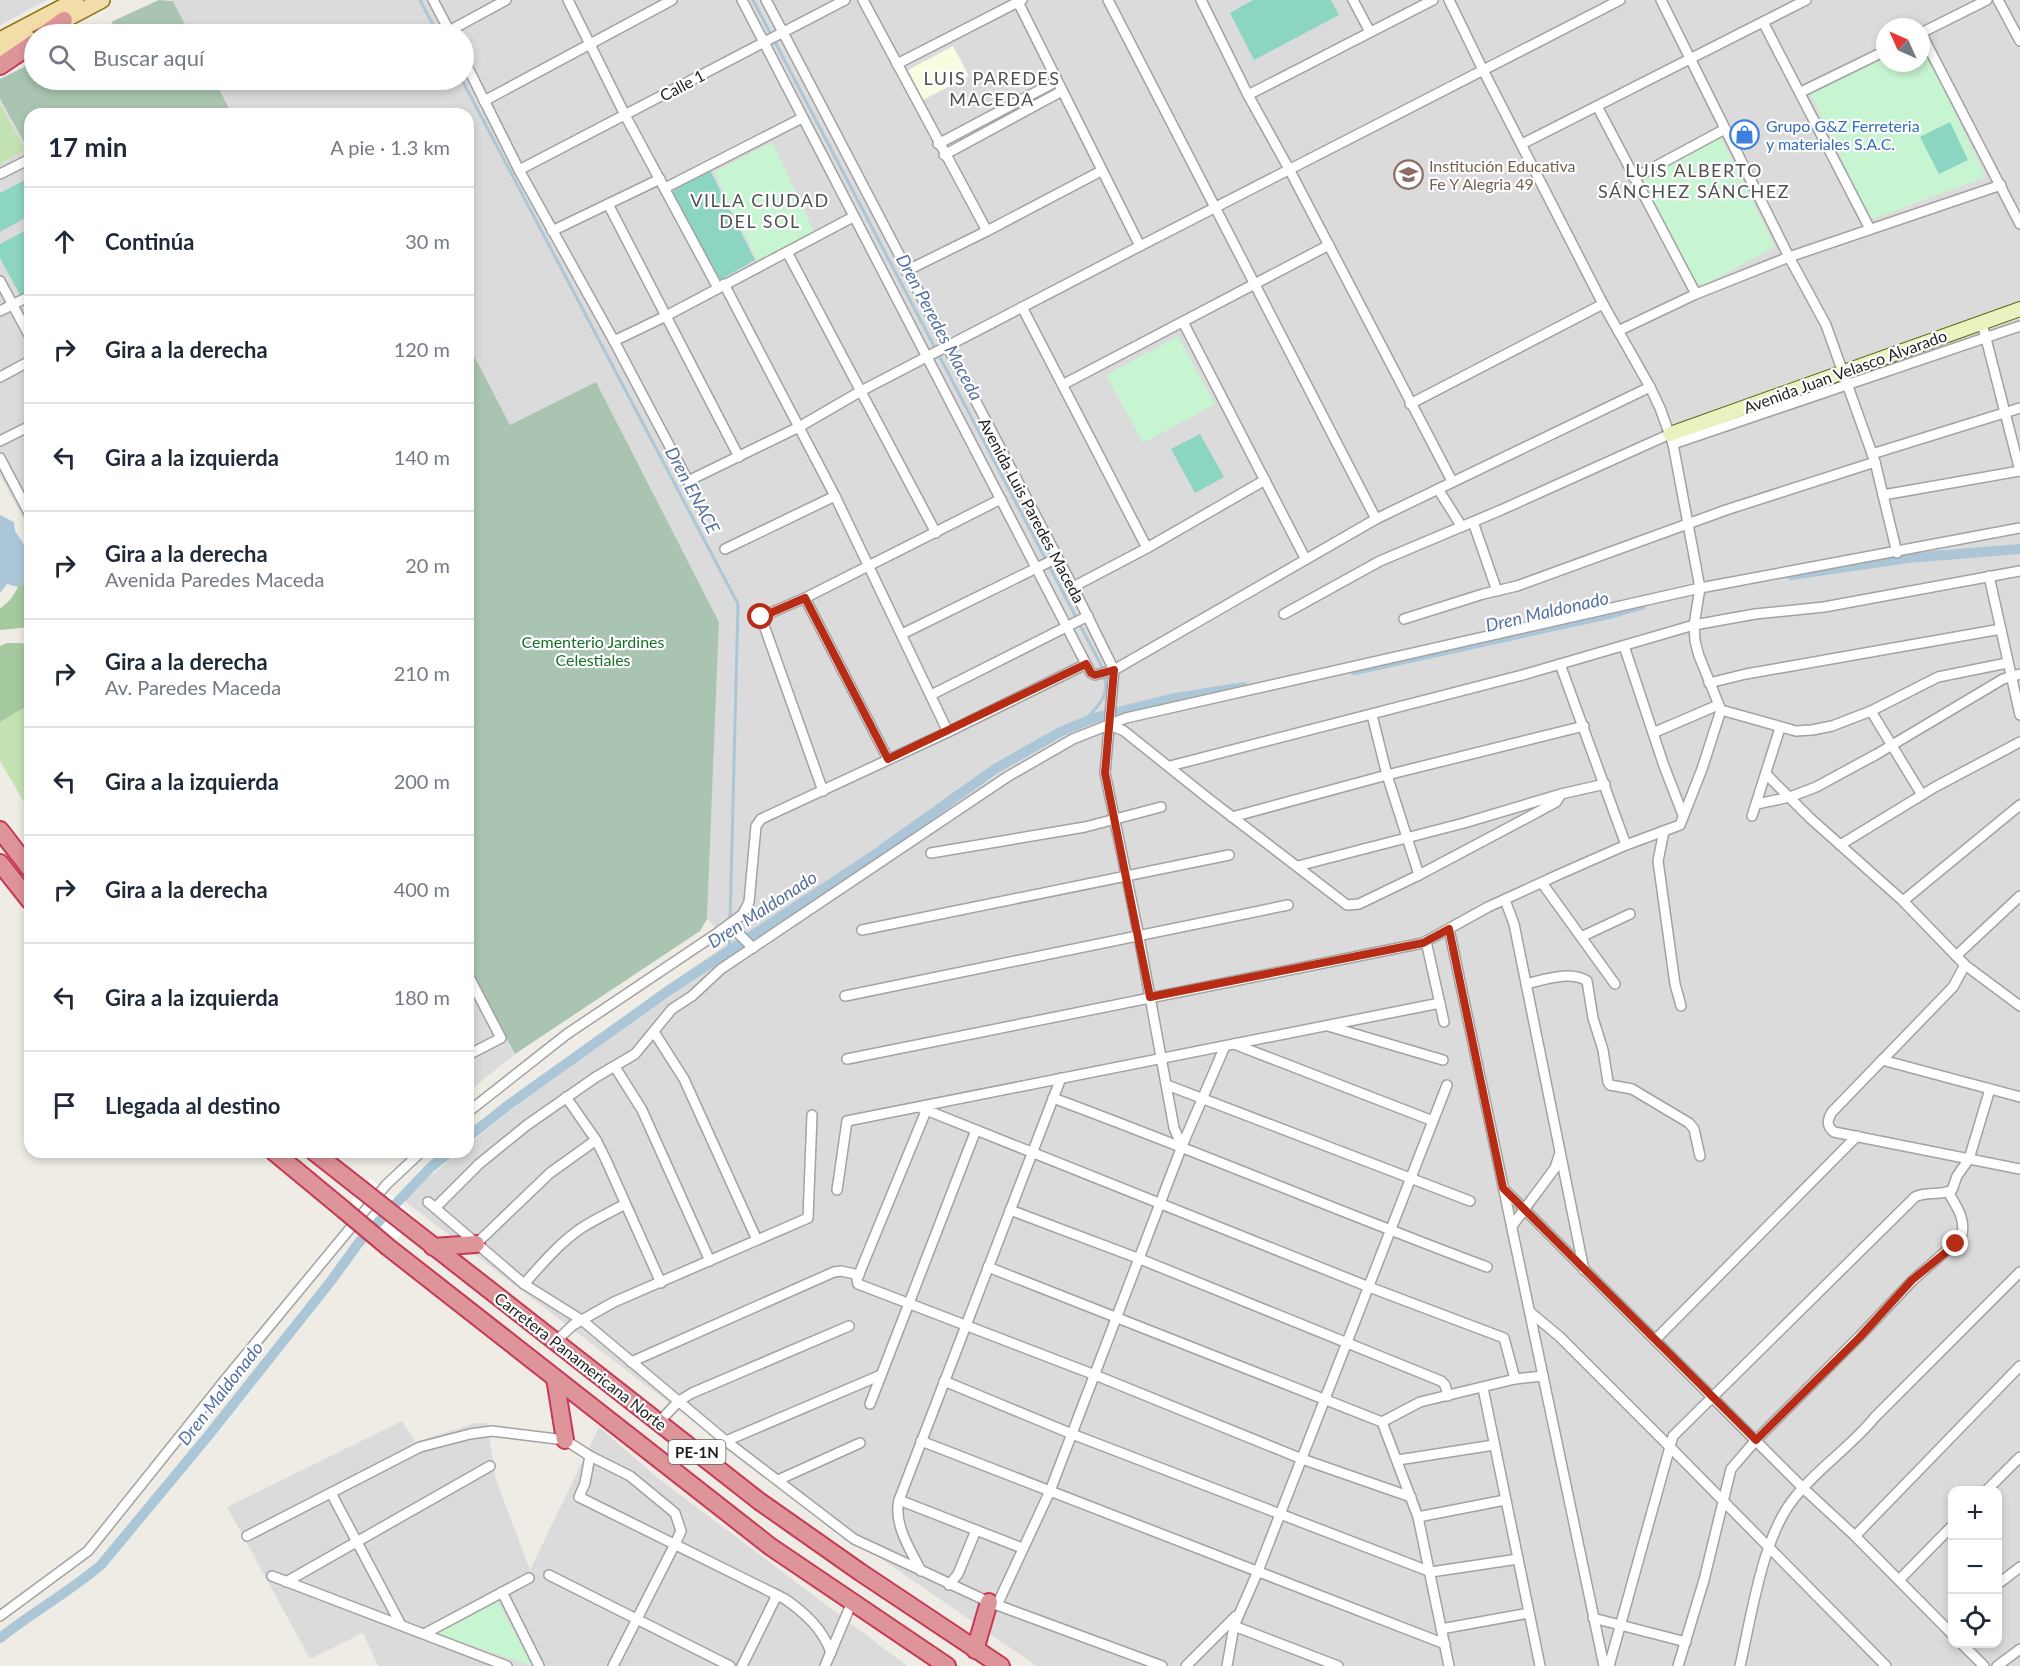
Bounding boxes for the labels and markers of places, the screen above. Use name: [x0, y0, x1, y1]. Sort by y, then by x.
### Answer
place label: Grupo G&Z Ferreteria y materiales S.A.C.: [1766, 116, 1920, 153]
shop icon: Grupo G&Z Ferreteria y materiales S.A.C.: [1729, 118, 1761, 150]
place label: Institución Educativa Fe Y Alegria 49: [1429, 156, 1575, 193]
school or university icon: Institución Educativa Fe Y Alegria 49: [1392, 158, 1424, 190]

